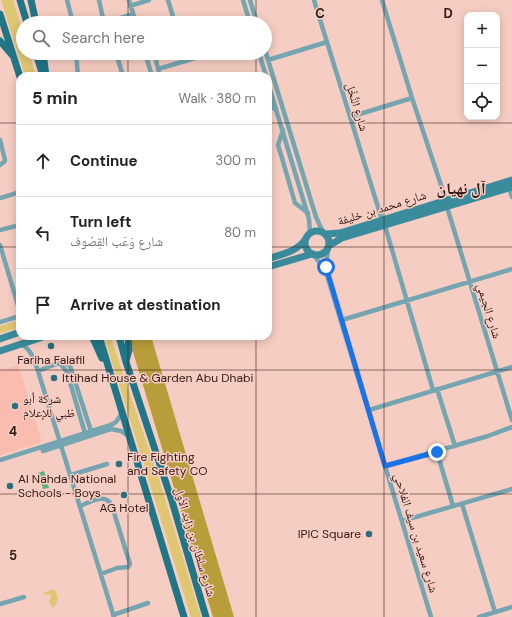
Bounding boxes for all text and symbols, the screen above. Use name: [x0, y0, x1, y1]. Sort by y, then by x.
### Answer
text: C: [315, 5, 325, 22]
text: D: [443, 5, 453, 22]
map controls: [464, 12, 500, 120]
button: +: [464, 12, 500, 48]
search box: [16, 16, 272, 60]
icon: search: [30, 27, 52, 49]
text: Search here: [62, 28, 145, 48]
button: −: [464, 48, 500, 84]
street label: شارع النَّخْل: [342, 81, 372, 133]
button: locate: [464, 84, 500, 120]
text: 5 min: [32, 87, 78, 109]
text: Walk · 380 m: [179, 90, 256, 107]
icon: ahead: [32, 150, 54, 172]
text: Continue: [70, 151, 138, 171]
text: 300 m: [215, 152, 256, 169]
district label: آل نهيان: [437, 178, 486, 199]
street label: شارع محمد بن خليفة: [336, 187, 428, 229]
text: Turn left: [70, 212, 131, 232]
icon: left: [32, 222, 54, 244]
text: 80 m: [224, 224, 256, 241]
text: شارع وَعَب القِصُوف: [70, 233, 163, 250]
route start: [317, 258, 335, 276]
street label: شارع الجيمي: [471, 281, 505, 341]
icon: arrive: [32, 294, 54, 316]
text: Arrive at destination: [70, 295, 221, 315]
marker: Fariha Falafil: [46, 341, 56, 351]
place label: Fariha Falafil: [17, 352, 85, 368]
place label: Ittihad House & Garden Abu Dhabi: [62, 370, 253, 386]
marker: Ittihad House & Garden Abu Dhabi: [49, 373, 59, 383]
place label: شركة أبو ظبي للإعلام: [23, 391, 75, 423]
marker: شركة أبو ظبي للإعلام: [10, 401, 20, 411]
text: 4: [9, 423, 17, 440]
route end: [428, 443, 446, 461]
place label: Fire Fighting and Safety CO: [127, 449, 208, 479]
marker: Fire Fighting and Safety CO: [114, 459, 124, 469]
place label: Al Nahda National Schools - Boys: [18, 471, 116, 501]
street label: شارع سعيد بن سيف الفلاحي: [388, 471, 442, 595]
marker: Al Nahda National Schools - Boys: [5, 481, 15, 491]
street label: شارع سلطان بن زايد الأول: [171, 485, 219, 599]
marker: AG Hotel: [119, 490, 129, 500]
place label: AG Hotel: [100, 500, 148, 516]
place label: IPIC Square: [298, 526, 361, 542]
marker: IPIC Square: [364, 529, 374, 539]
text: 5: [9, 547, 17, 564]

